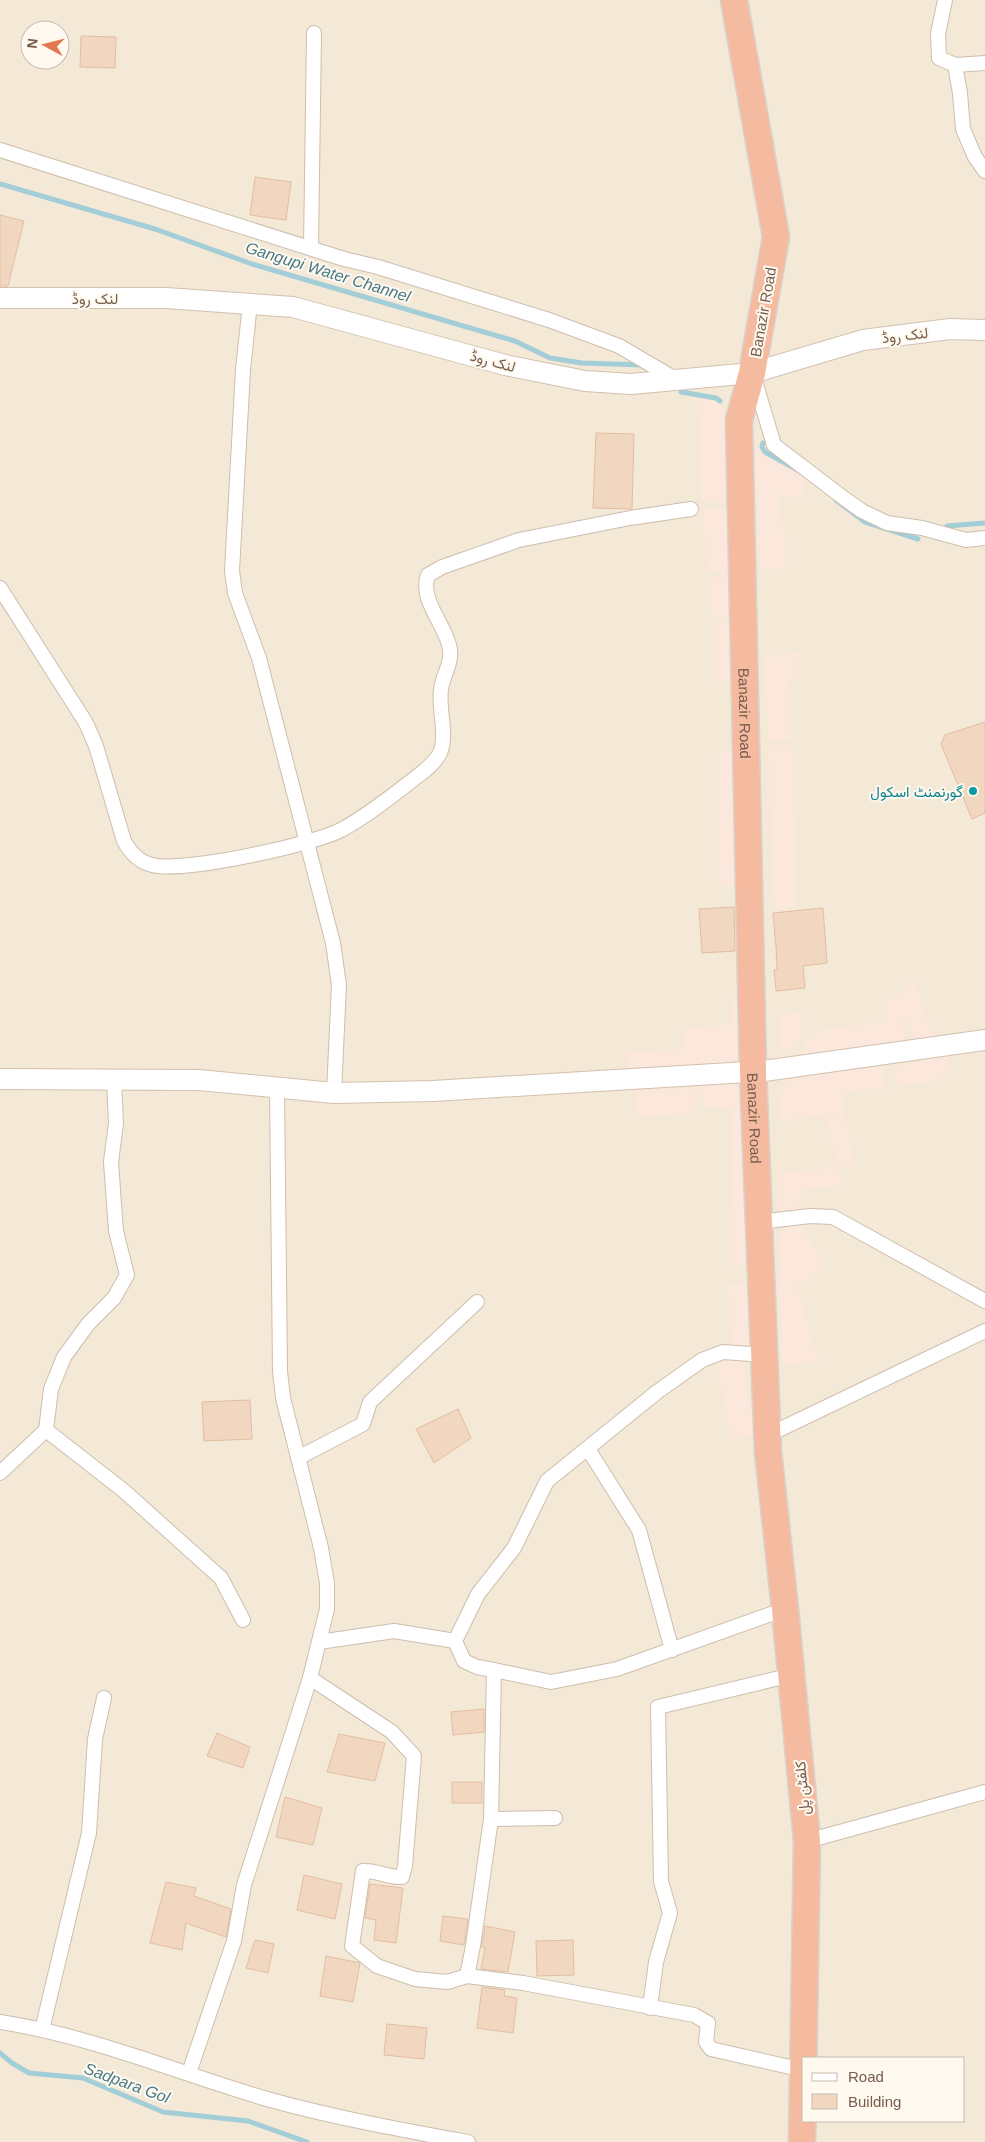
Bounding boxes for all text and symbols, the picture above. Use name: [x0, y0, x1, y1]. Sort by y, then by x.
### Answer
north arrow: [20, 20, 70, 70]
text: N: [24, 37, 41, 49]
water label: Gangupi Water Channel: [244, 239, 413, 305]
street label: Banazir Road: [747, 266, 779, 358]
street label: لنک روڈ: [72, 290, 118, 308]
street label: لنک روڈ: [881, 324, 929, 347]
street label: لنک روڈ: [468, 347, 518, 376]
street label: Banazir Road: [736, 668, 755, 759]
place label: گورنمنٹ اسکول: [870, 783, 963, 801]
marker: گورنمنٹ اسکول: [967, 785, 979, 797]
street label: Banazir Road: [745, 1072, 765, 1164]
street label: کلفٹن پل: [791, 1760, 815, 1816]
legend: [802, 2057, 965, 2122]
water label: Sadpara Gol: [82, 2060, 173, 2107]
text: Road: [848, 2068, 884, 2085]
text: Building: [848, 2093, 901, 2110]

